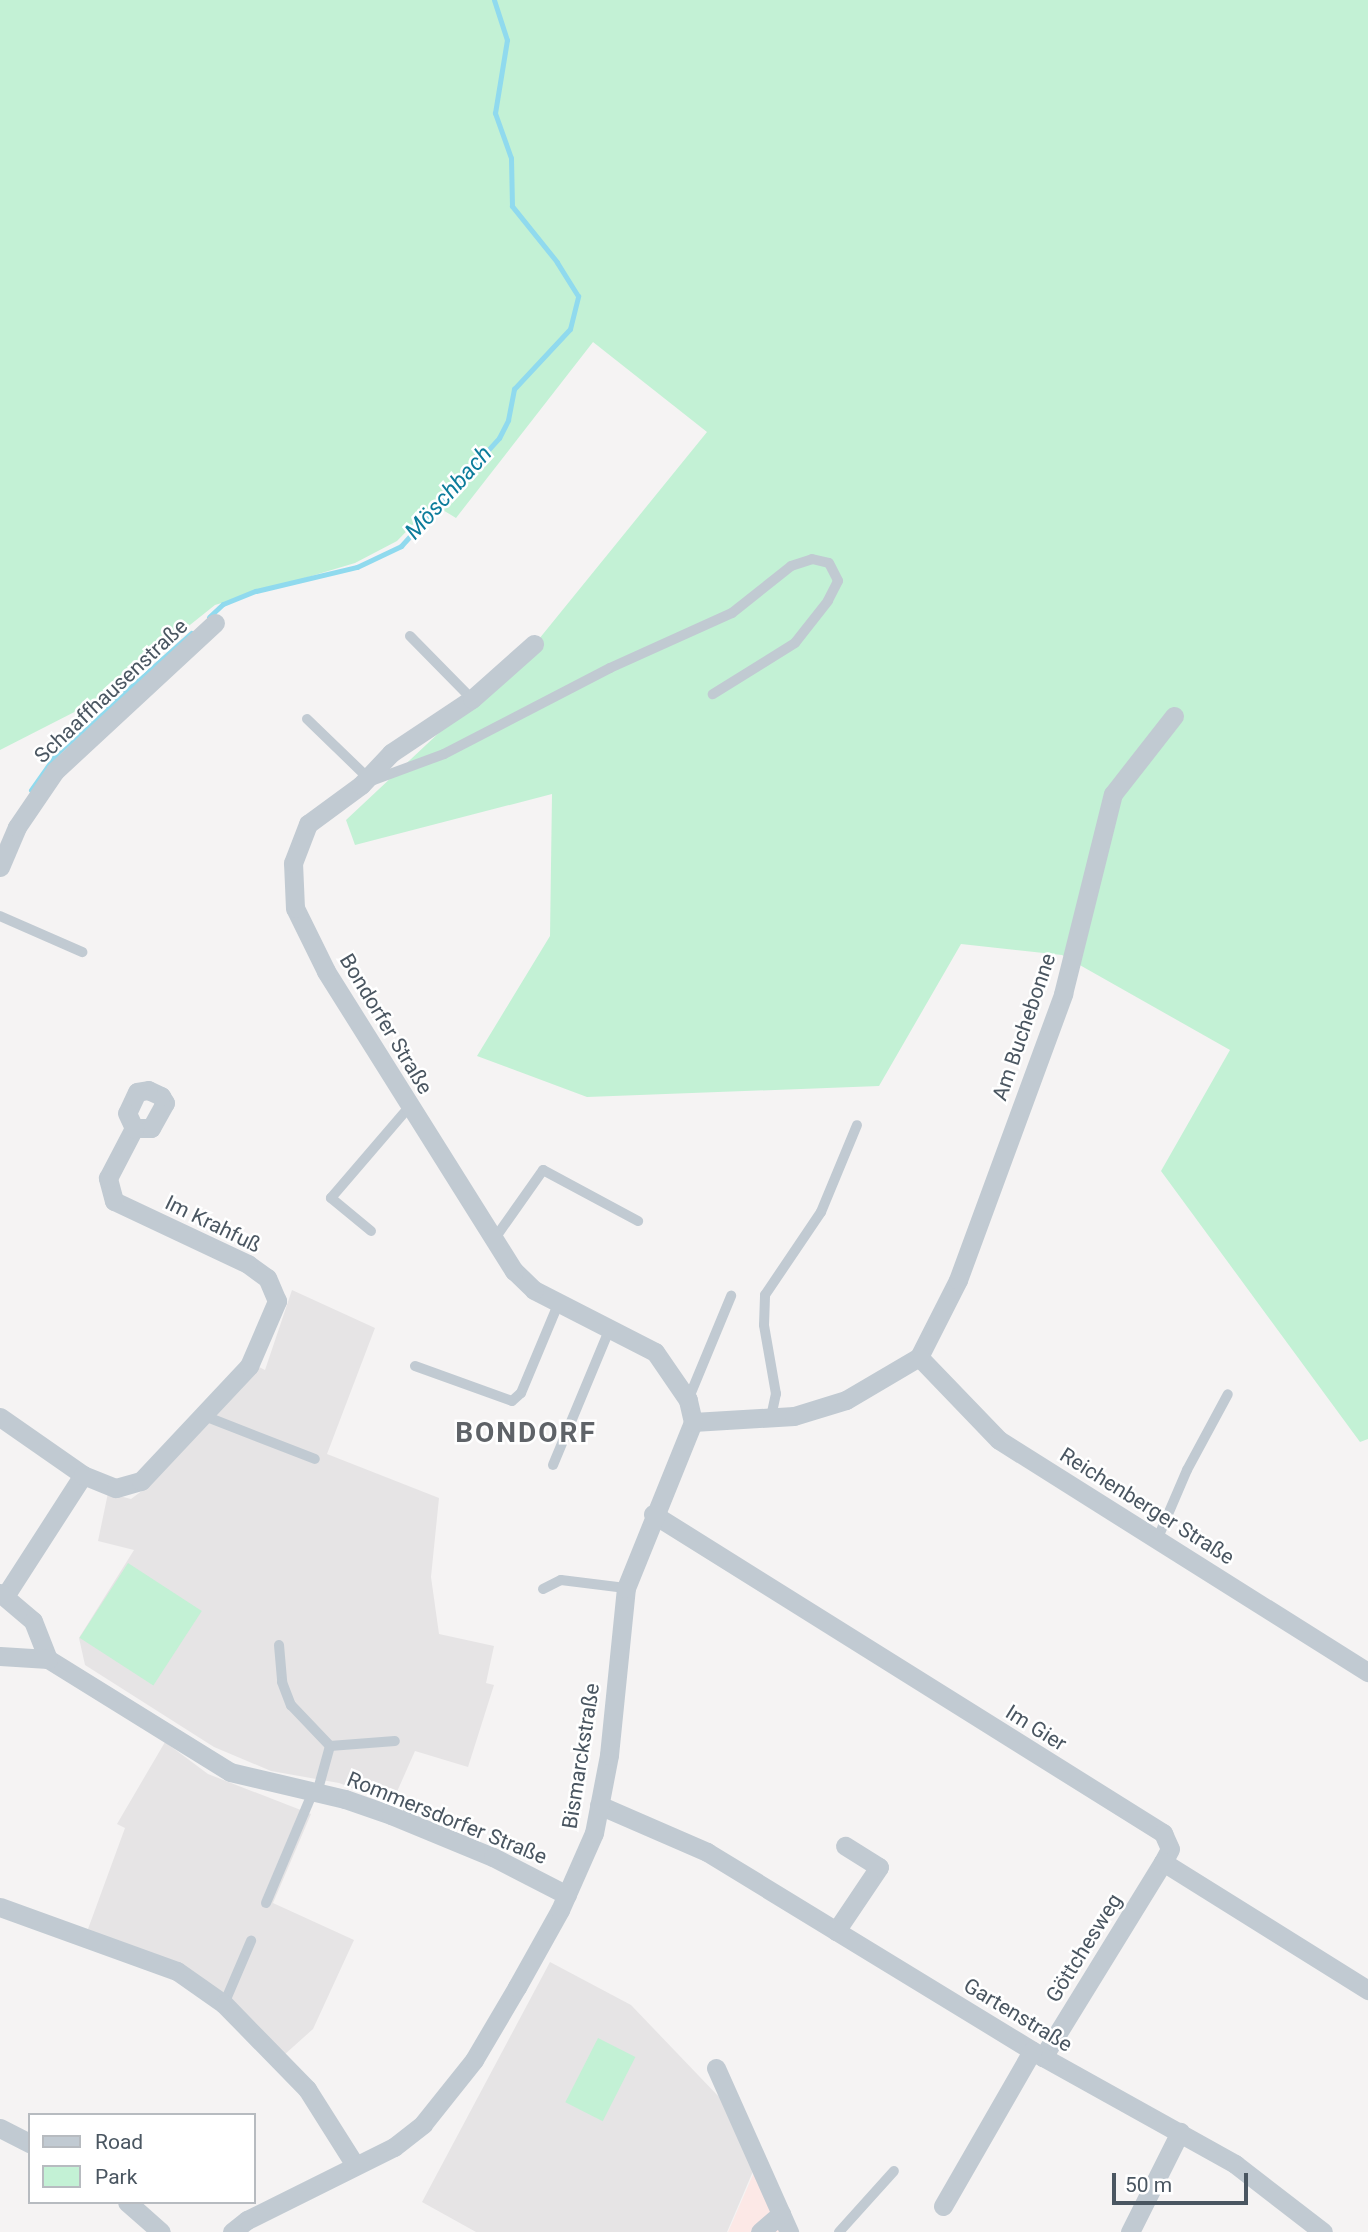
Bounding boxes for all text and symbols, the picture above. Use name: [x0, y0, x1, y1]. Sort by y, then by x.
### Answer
water label: Möschbach: [400, 441, 498, 545]
street label: Schaaffhausenstraße: [29, 614, 193, 768]
street label: Bondorfer Straße: [334, 949, 438, 1099]
street label: Am Buchebonne: [987, 950, 1061, 1104]
street label: Im Krahfuß: [161, 1190, 265, 1258]
district label: BONDORF: [456, 1416, 596, 1450]
street label: Reichenberger Straße: [1055, 1442, 1239, 1570]
street label: Bismarckstraße: [557, 1681, 605, 1831]
street label: Im Gier: [1001, 1700, 1071, 1756]
street label: Rommersdorfer Straße: [343, 1766, 551, 1870]
street label: Göttchesweg: [1041, 1889, 1127, 2007]
street label: Gartenstraße: [959, 1973, 1077, 2057]
legend: [28, 2113, 256, 2204]
text: Road: [95, 2130, 143, 2154]
scale bar: [1116, 2158, 1252, 2202]
text: Park: [95, 2165, 137, 2189]
text: 50 m: [1125, 2173, 1172, 2197]

